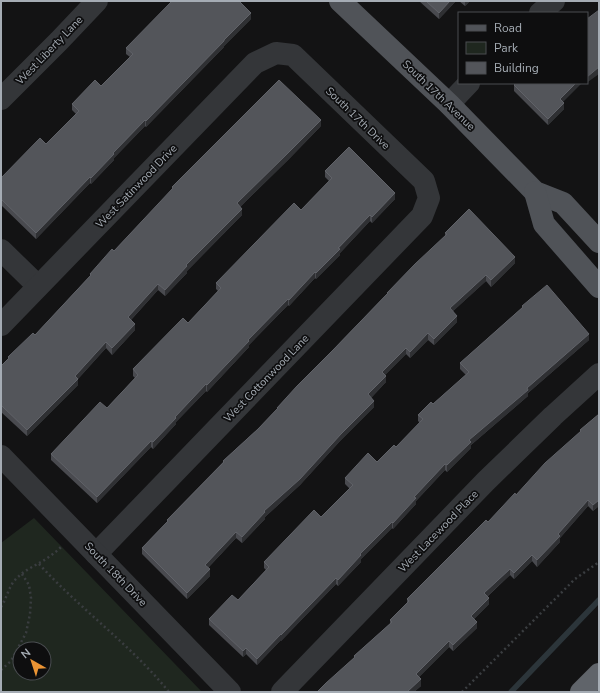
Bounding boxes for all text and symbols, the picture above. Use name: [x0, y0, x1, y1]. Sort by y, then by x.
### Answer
street label: West Liberty Lane: [13, 12, 86, 88]
legend: [458, 12, 588, 84]
text: Road: [494, 20, 522, 36]
text: Park: [494, 40, 519, 56]
street label: South 17th Avenue: [399, 57, 478, 134]
text: Building: [494, 60, 539, 76]
street label: South 17th Drive: [322, 84, 393, 153]
street label: West Satinwood Drive: [92, 141, 180, 232]
street label: West Cottonwood Lane: [220, 331, 312, 426]
street label: West Lacewood Place: [395, 487, 482, 576]
street label: South 18th Drive: [81, 539, 150, 610]
north arrow: [12, 641, 52, 681]
text: N: [18, 645, 34, 662]

